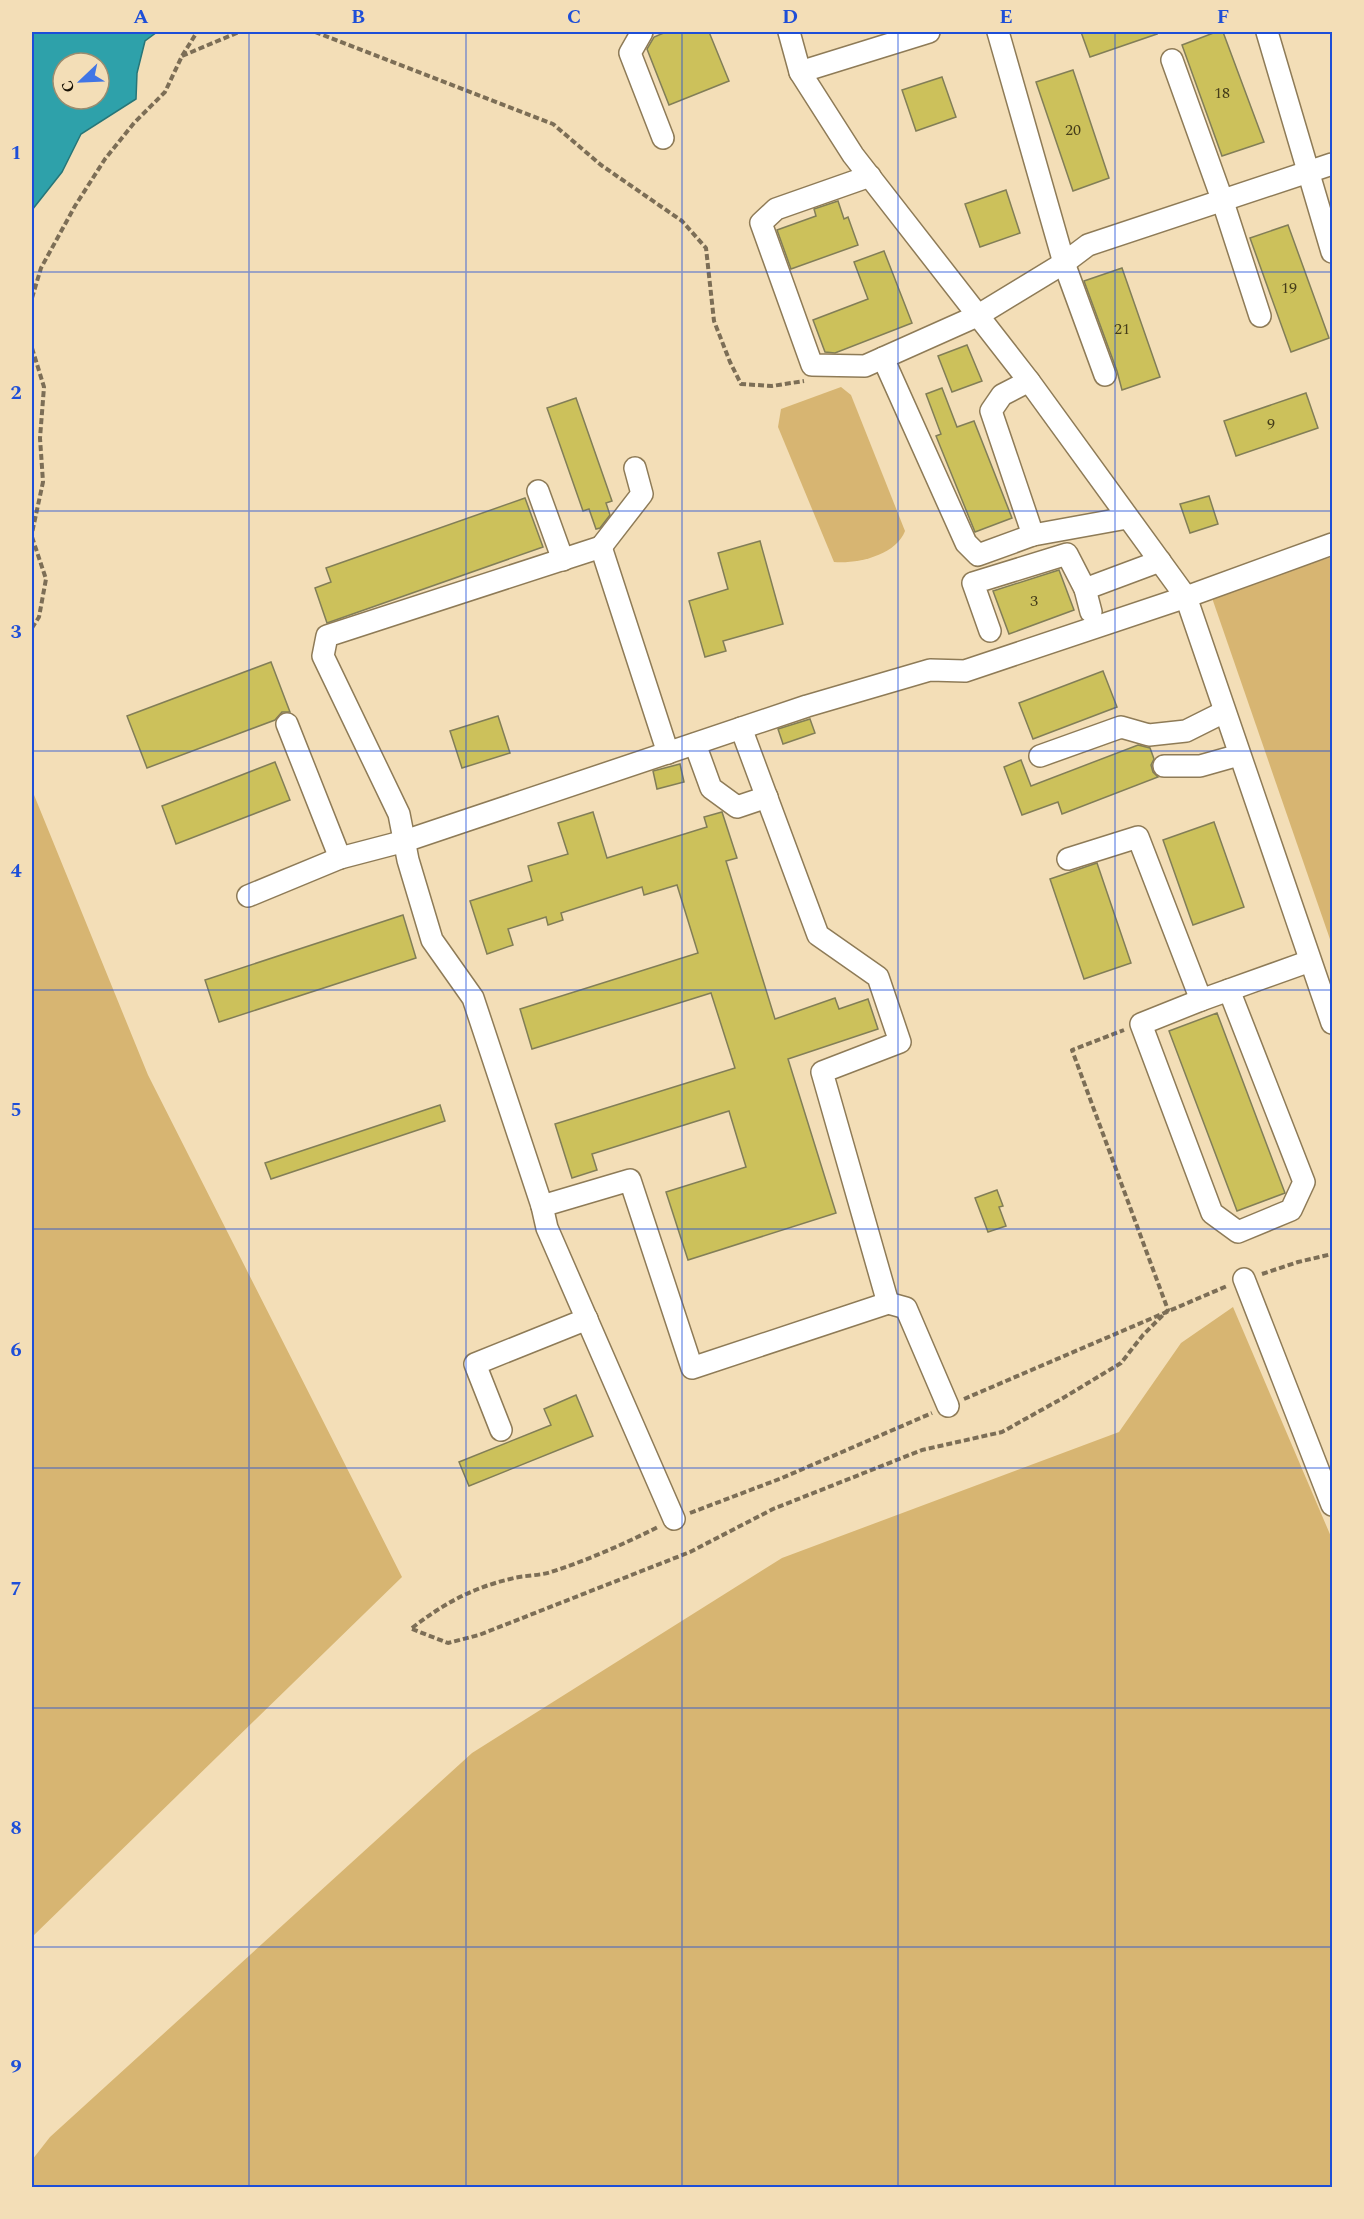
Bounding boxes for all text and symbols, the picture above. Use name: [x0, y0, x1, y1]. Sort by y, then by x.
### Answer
text: A: [133, 2, 149, 32]
text: B: [351, 2, 365, 32]
text: C: [567, 2, 581, 32]
text: D: [782, 2, 798, 32]
text: E: [999, 2, 1013, 32]
text: F: [1217, 2, 1229, 32]
north arrow: [51, 51, 111, 111]
text: С: [55, 77, 81, 96]
house number: 18: [1214, 81, 1230, 105]
house number: 20: [1065, 118, 1081, 142]
text: 1: [10, 138, 22, 168]
house number: 19: [1281, 276, 1297, 300]
house number: 21: [1114, 317, 1130, 341]
text: 2: [10, 378, 22, 408]
house number: 9: [1267, 412, 1275, 436]
house number: 3: [1030, 589, 1038, 613]
text: 3: [10, 617, 22, 647]
text: 4: [10, 856, 22, 886]
text: 5: [10, 1095, 22, 1125]
text: 6: [10, 1335, 22, 1365]
text: 7: [10, 1574, 22, 1604]
text: 8: [10, 1813, 22, 1843]
text: 9: [10, 2052, 22, 2082]

